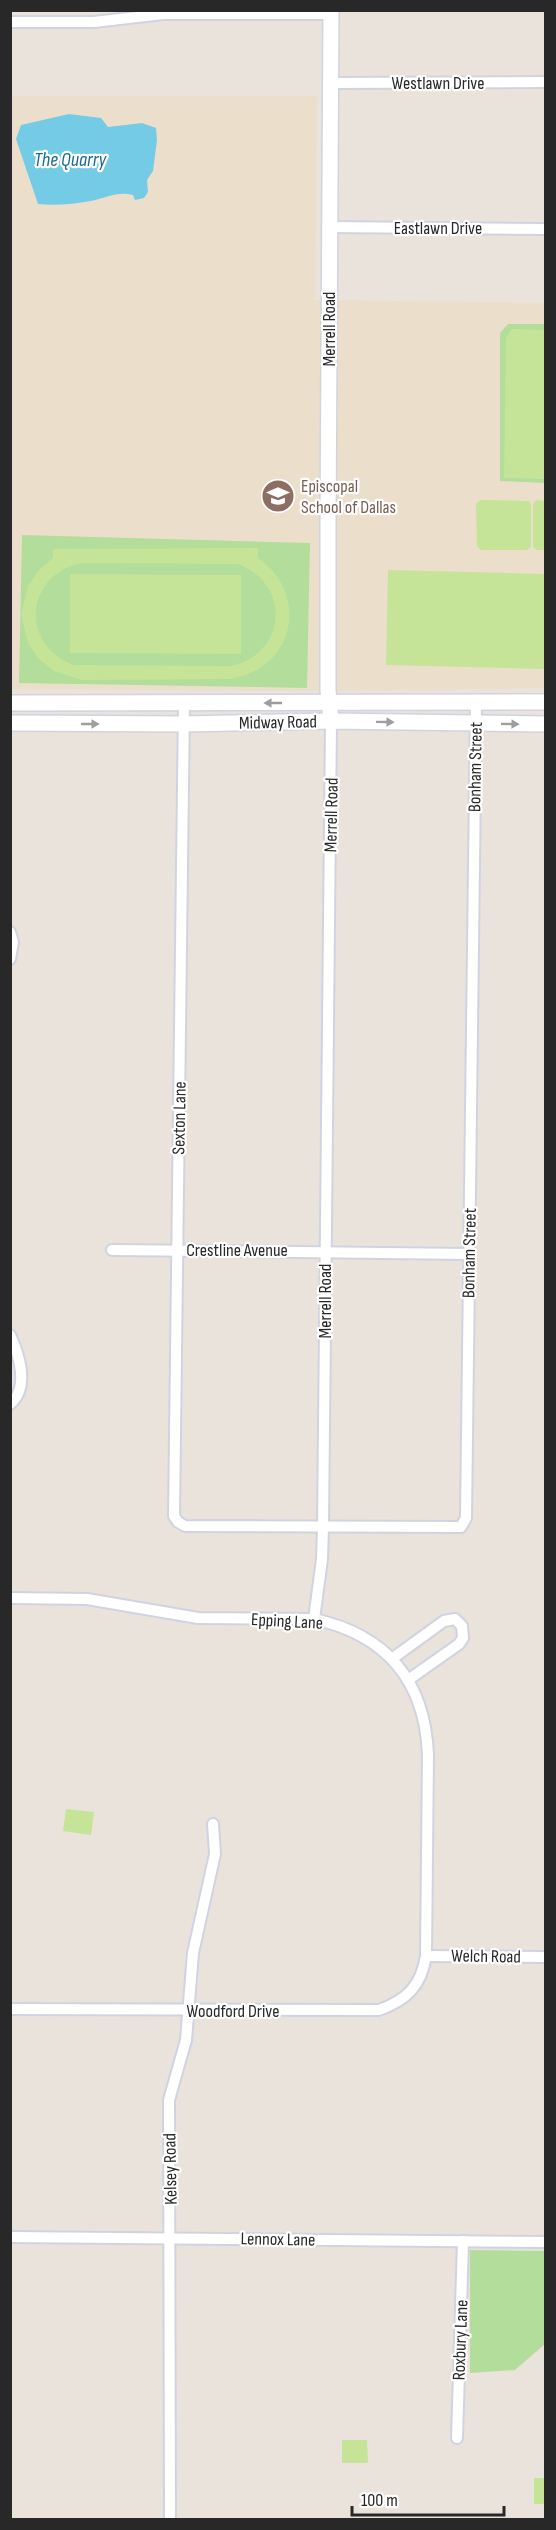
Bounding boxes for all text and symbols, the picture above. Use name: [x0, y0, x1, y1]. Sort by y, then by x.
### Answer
street label: Westlawn Drive: [392, 73, 484, 94]
water label: The Quarry: [34, 148, 107, 172]
street label: Eastlawn Drive: [394, 218, 482, 239]
street label: Merrell Road: [319, 292, 340, 366]
place label: Episcopal School of Dallas: [301, 476, 396, 518]
school or university icon: Episcopal School of Dallas: [260, 478, 296, 514]
one-way arrow: [263, 698, 282, 708]
street label: Midway Road: [239, 711, 317, 734]
one-way arrow: [376, 717, 395, 726]
one-way arrow: [80, 719, 99, 729]
one-way arrow: [501, 719, 520, 728]
street label: Bonham Street: [464, 721, 487, 812]
street label: Merrell Road: [320, 777, 343, 853]
street label: Sexton Lane: [168, 1081, 191, 1155]
street label: Bonham Street: [458, 1207, 481, 1298]
street label: Crestline Avenue: [186, 1240, 288, 1261]
street label: Merrell Road: [315, 1264, 336, 1338]
street label: Epping Lane: [250, 1609, 323, 1634]
street label: Welch Road: [451, 1945, 521, 1968]
street label: Woodford Drive: [187, 2001, 279, 2022]
street label: Kelsey Road: [159, 2133, 182, 2205]
street label: Lennox Lane: [241, 2228, 315, 2251]
street label: Roxbury Lane: [449, 2299, 472, 2381]
scale bar: [352, 2479, 504, 2517]
text: 100 m: [361, 2490, 398, 2511]

